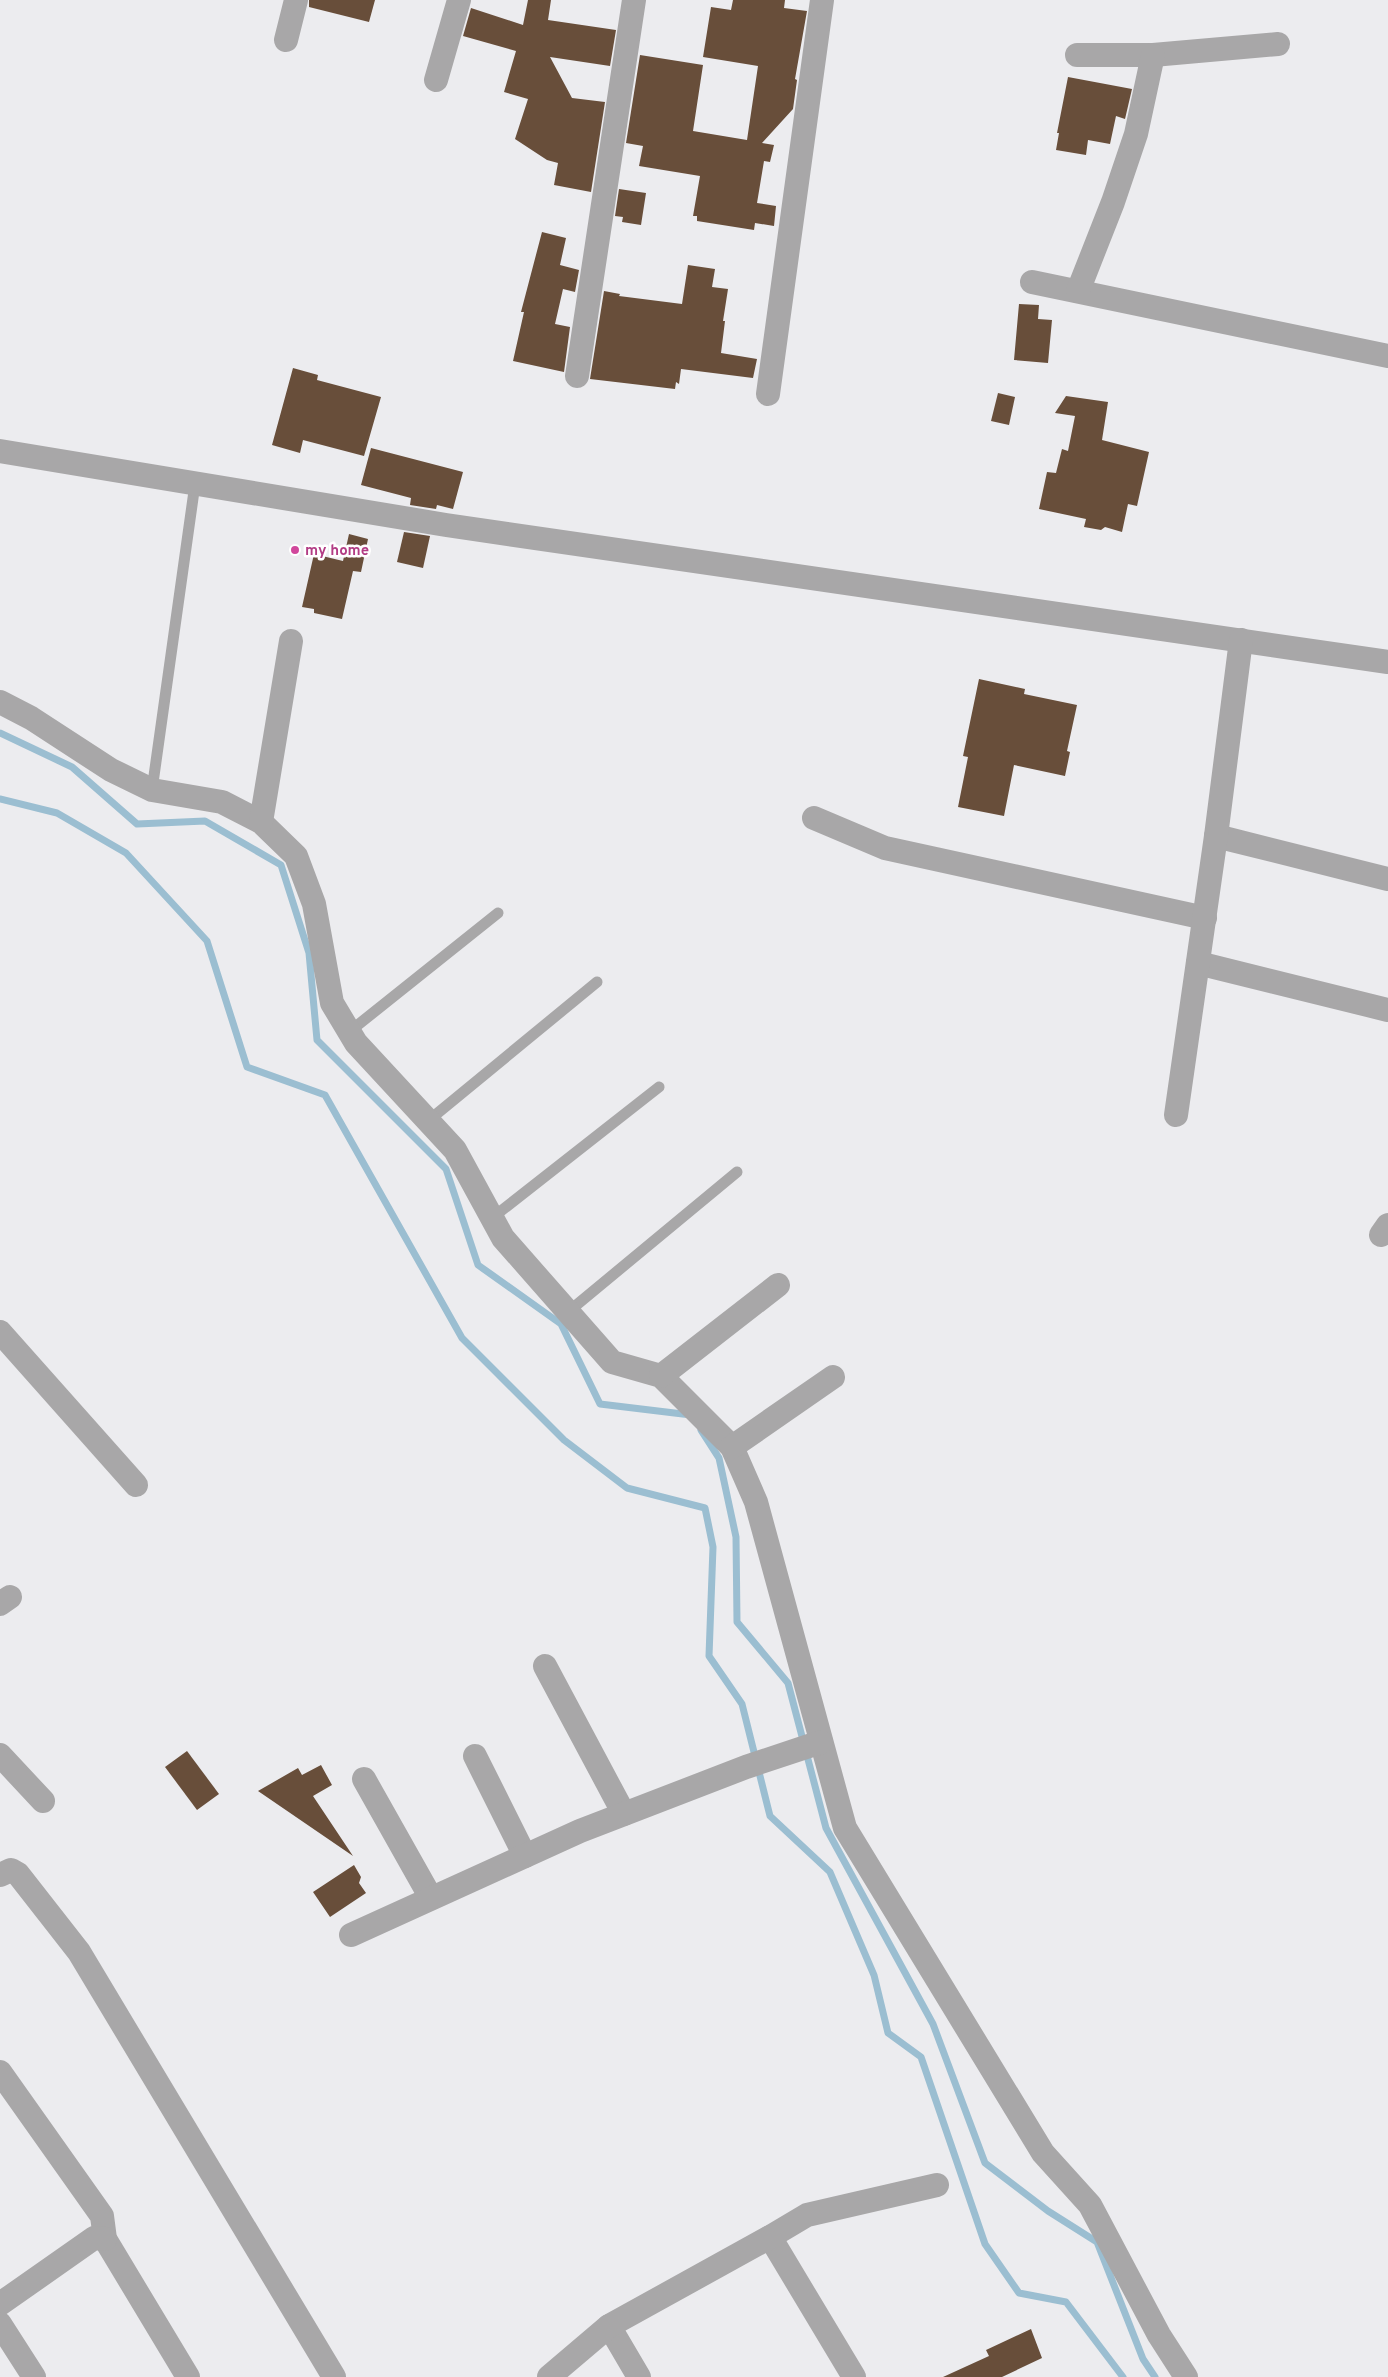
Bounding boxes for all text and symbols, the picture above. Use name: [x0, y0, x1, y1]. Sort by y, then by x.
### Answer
place label: my home: [305, 542, 369, 561]
marker: my home: [289, 544, 301, 556]

